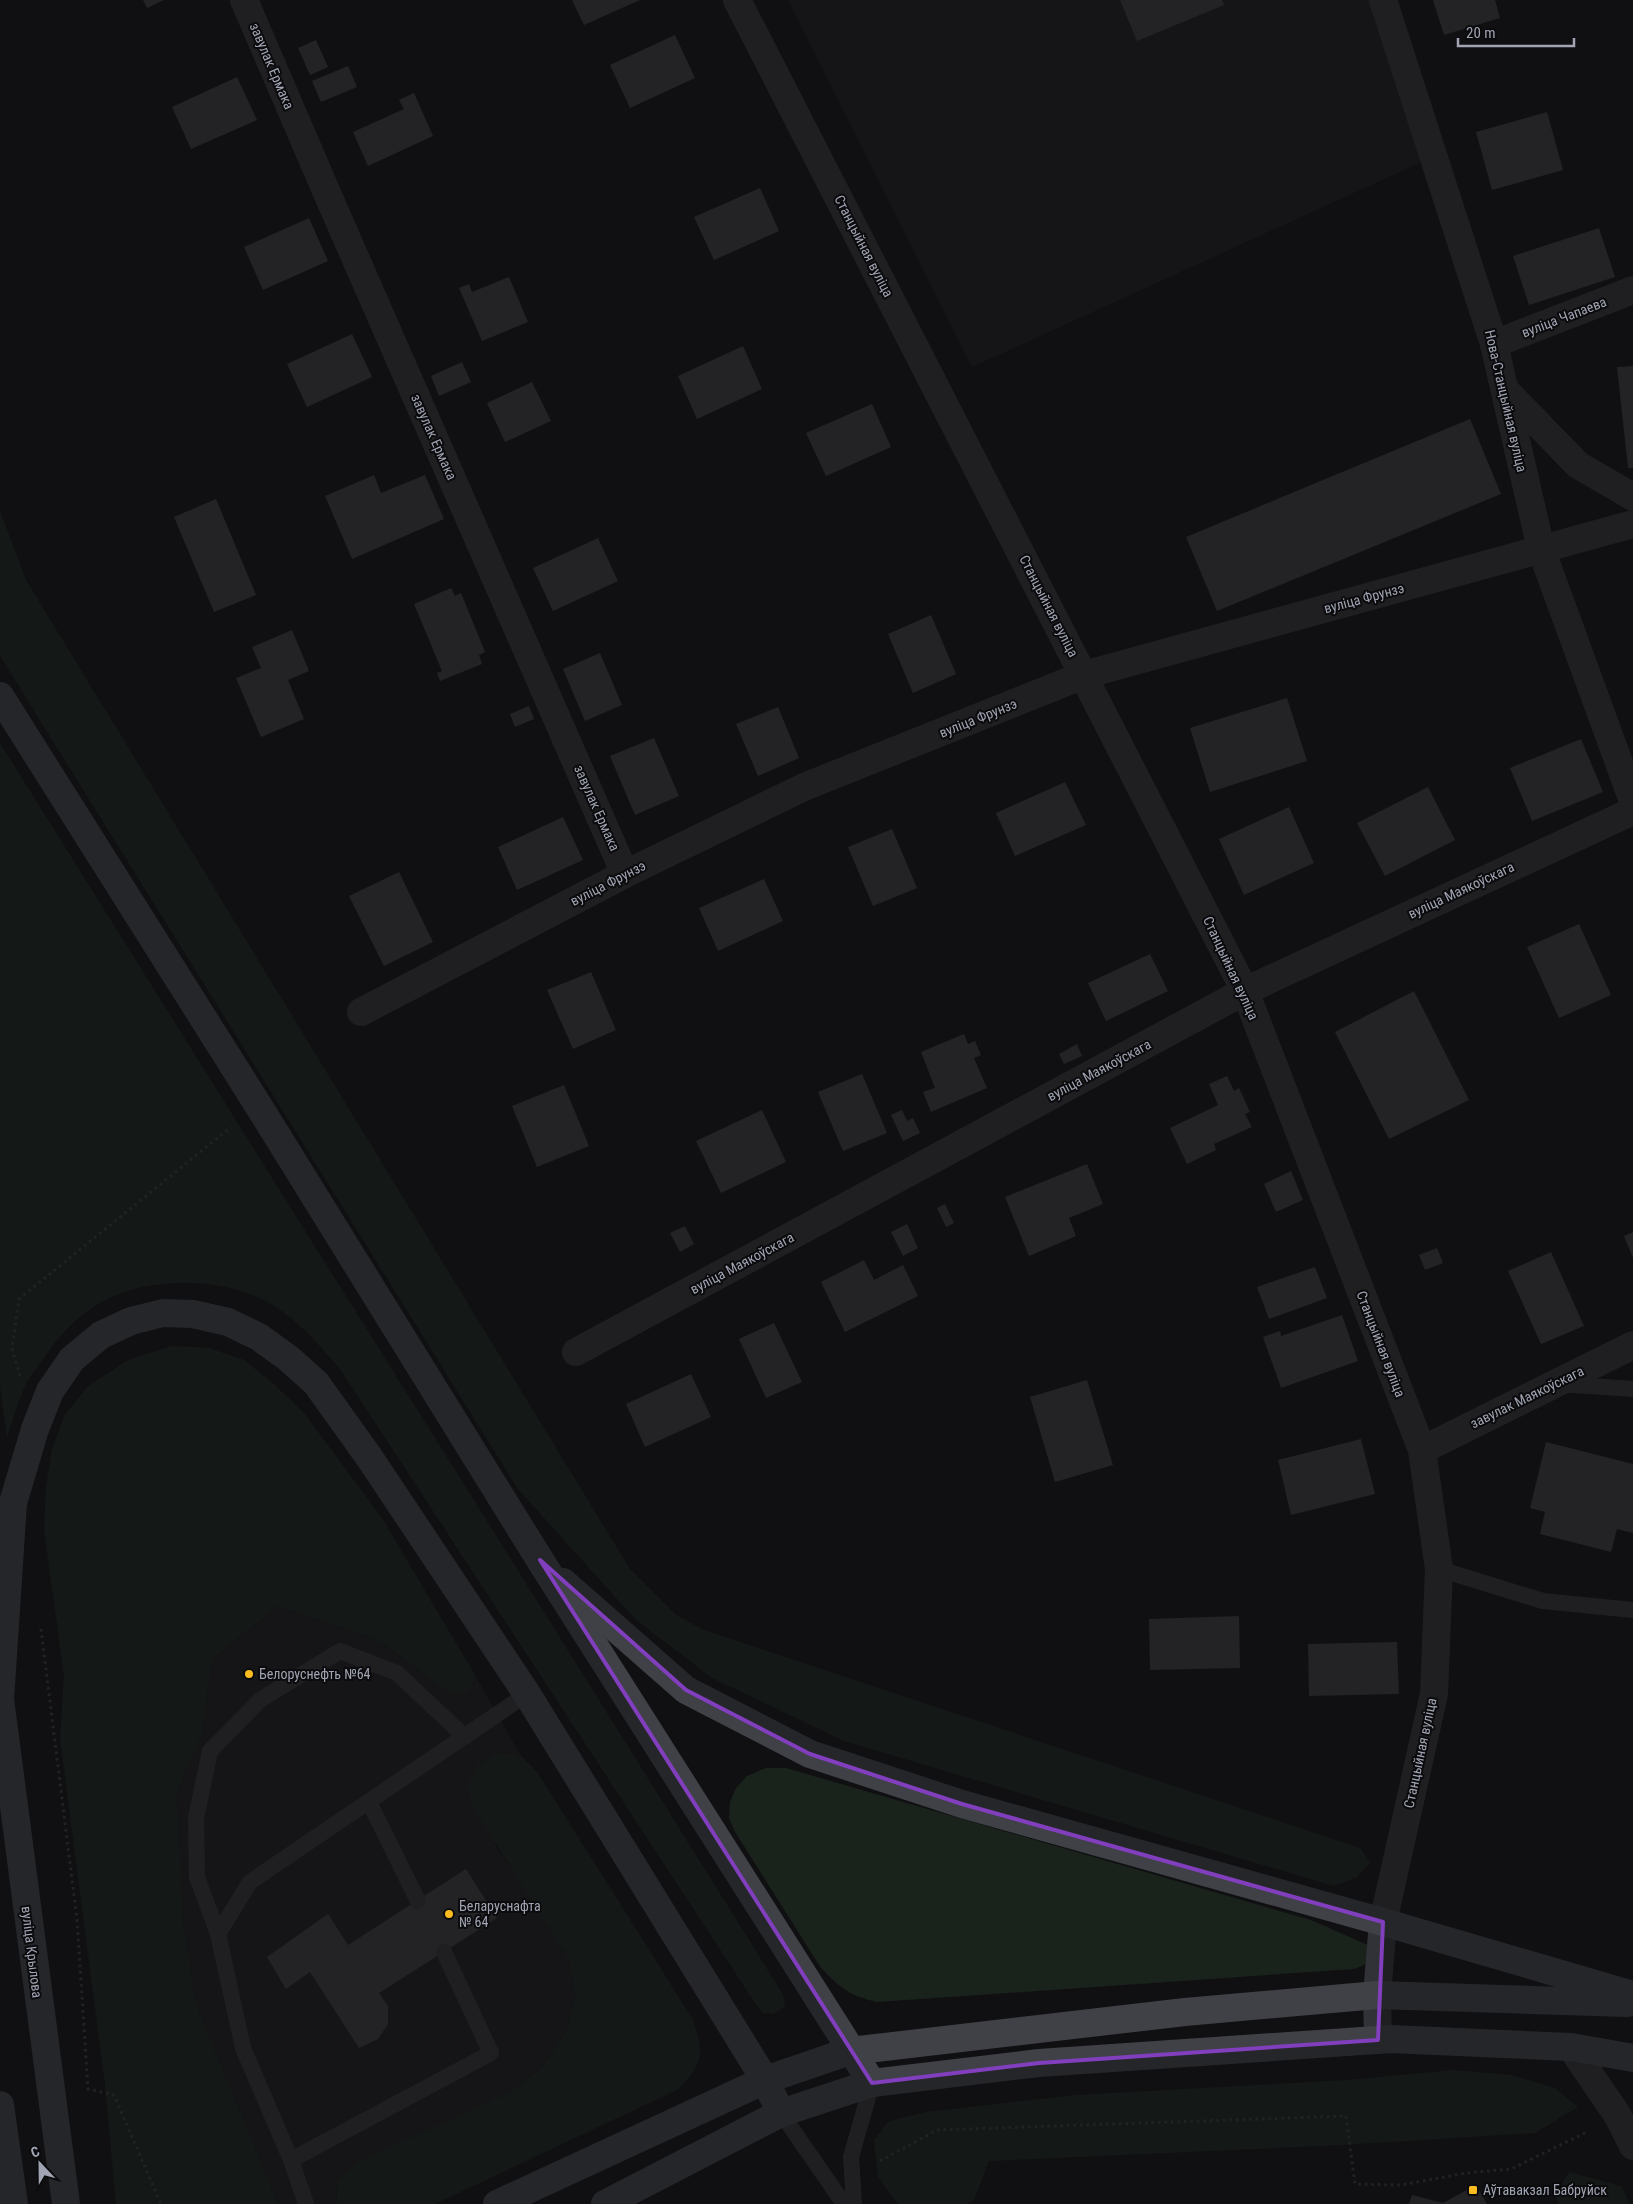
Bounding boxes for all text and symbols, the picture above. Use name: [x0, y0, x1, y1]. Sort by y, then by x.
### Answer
scale bar: [1458, 15, 1574, 47]
street label: завулак Ермака: [247, 20, 297, 112]
text: 20 m: [1466, 24, 1496, 42]
street label: Станцыйная вуліца: [831, 192, 897, 300]
street label: вуліца Чапаева: [1519, 294, 1609, 340]
street label: Нова-Станцыйная вуліца: [1482, 328, 1530, 474]
street label: завулак Ермака: [408, 392, 460, 482]
street label: Станцыйная вуліца: [1016, 552, 1082, 660]
street label: вуліца Фрунзэ: [1322, 580, 1406, 616]
street label: вуліца Фрунзэ: [937, 695, 1019, 741]
street label: завулак Ермака: [571, 763, 623, 853]
street label: вуліца Фрунзэ: [568, 857, 648, 909]
street label: вуліца Маякоўскага: [1405, 858, 1517, 922]
street label: Станцыйная вуліца: [1200, 914, 1262, 1022]
street label: вуліца Маякоўскага: [1044, 1036, 1154, 1104]
street label: вуліца Маякоўскага: [687, 1229, 797, 1297]
street label: Станцыйная вуліца: [1353, 1289, 1409, 1399]
street label: завулак Маякоўскага: [1468, 1363, 1586, 1431]
place label: Белоруснефть №64: [259, 1666, 371, 1682]
marker: Белоруснефть №64: [243, 1668, 255, 1680]
street label: Станцыйная вуліца: [1400, 1696, 1440, 1810]
place label: Беларуснафта № 64: [459, 1898, 541, 1930]
street label: вуліца Крылова: [18, 1905, 46, 1999]
marker: Беларуснафта № 64: [443, 1908, 455, 1920]
north arrow: [15, 2139, 65, 2189]
text: С: [28, 2143, 42, 2161]
place label: Аўтавакзал Бабруйск: [1483, 2182, 1607, 2198]
marker: Аўтавакзал Бабруйск: [1467, 2184, 1479, 2196]

